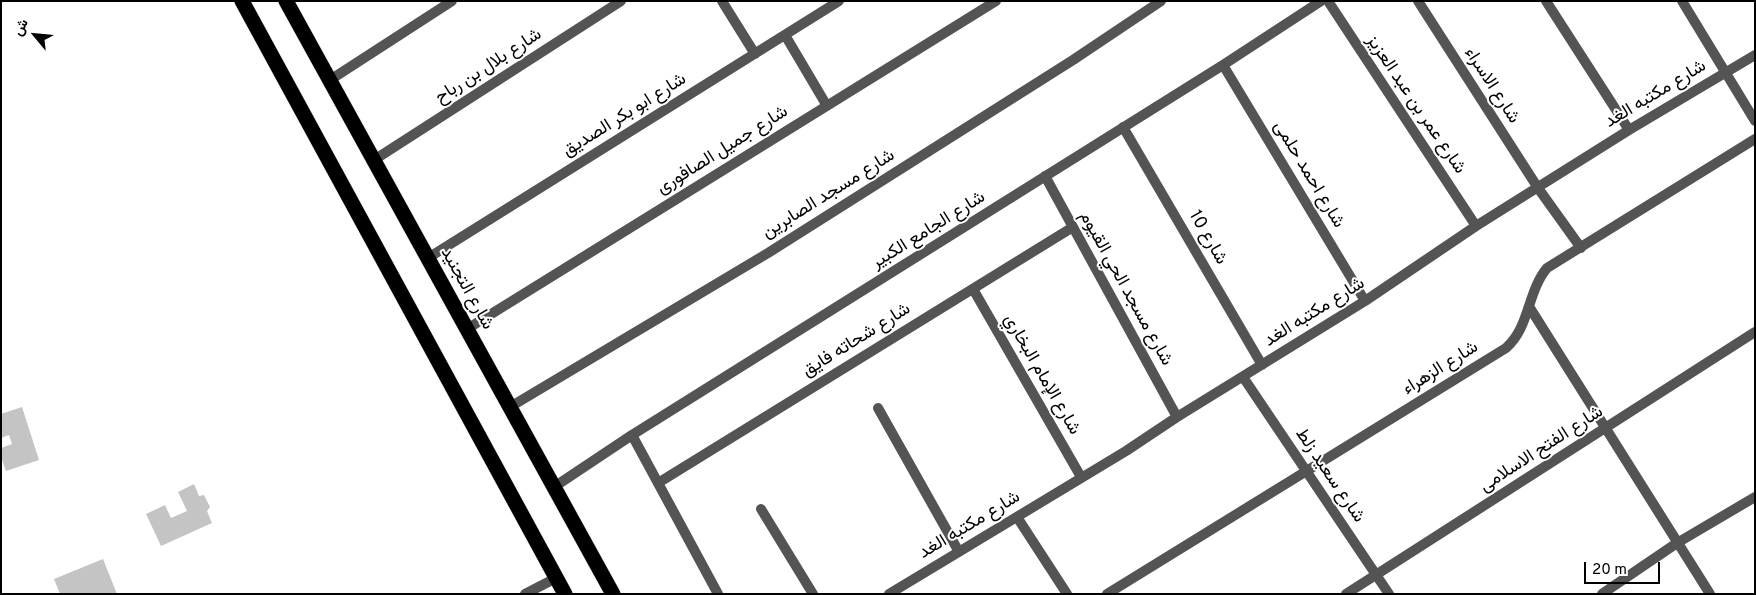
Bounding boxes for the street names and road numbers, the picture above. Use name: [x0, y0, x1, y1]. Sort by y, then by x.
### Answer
street label: شارع بلال بن رباح: [432, 25, 546, 109]
street label: شارع عمر بن عبد العزيز: [1360, 31, 1470, 179]
street label: شارع الاسراء: [1458, 44, 1524, 128]
street label: شارع مكتبه الغد: [1601, 56, 1711, 134]
street label: شارع ابو بكر الصديق: [559, 69, 691, 163]
street label: شارع جميل الصافورى: [653, 102, 793, 200]
street label: شارع احمد حلمى: [1268, 118, 1348, 232]
street label: شارع مسجد الصابرين: [759, 145, 899, 245]
street label: شارع الجامع الكبير: [868, 187, 990, 275]
street label: شارع 10: [1183, 207, 1231, 269]
street label: شارع مسجد الحي القيوم: [1074, 208, 1176, 370]
street label: شارع التجنيد: [435, 244, 497, 334]
street label: شارع مكتبه الغد: [1261, 273, 1369, 353]
street label: شارع شحاته فايق: [799, 299, 915, 383]
street label: شارع الإمام البخاري: [998, 311, 1084, 439]
street label: شارع الزهراء: [1399, 337, 1483, 401]
street label: شارع الفتح الاسلامى: [1476, 402, 1608, 498]
street label: شارع سعيد زلط: [1290, 425, 1368, 527]
street label: شارع مكتبه الغد: [915, 487, 1025, 565]

